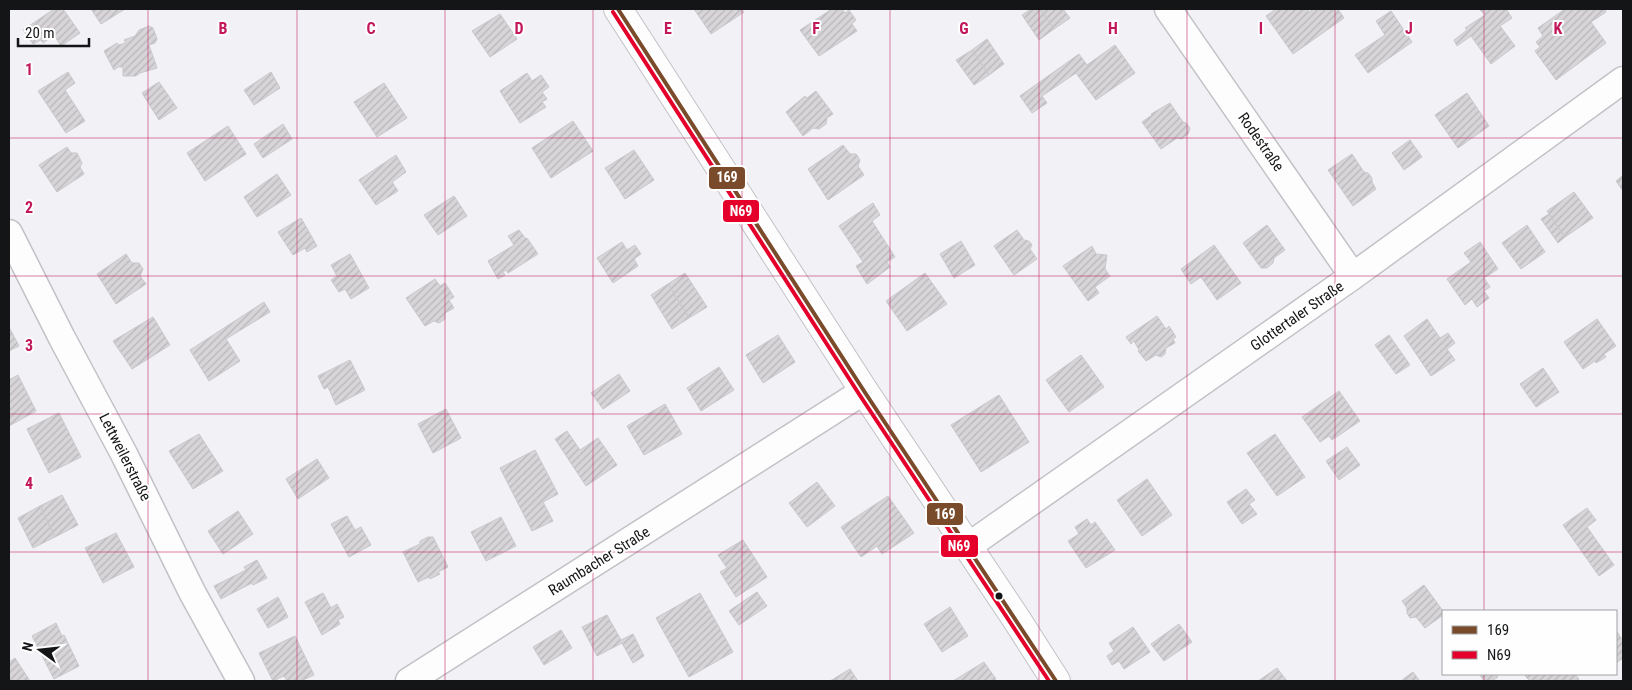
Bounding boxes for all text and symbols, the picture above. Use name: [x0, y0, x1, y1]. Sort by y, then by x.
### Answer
scale bar: [18, 15, 89, 47]
text: B: [219, 19, 228, 38]
text: C: [366, 19, 376, 38]
text: D: [514, 19, 524, 38]
text: E: [664, 19, 672, 38]
text: F: [812, 19, 820, 38]
text: G: [959, 19, 969, 38]
text: H: [1108, 19, 1118, 38]
text: I: [1259, 19, 1263, 38]
text: J: [1405, 19, 1413, 38]
text: K: [1554, 19, 1563, 38]
text: 20 m: [25, 24, 55, 42]
text: 1: [25, 60, 33, 79]
street label: Rodestraße: [1234, 109, 1288, 175]
line badge: 169: [708, 166, 746, 190]
text: 169: [716, 169, 738, 185]
text: 2: [25, 198, 33, 217]
line badge: N69: [722, 199, 760, 223]
text: N69: [730, 203, 752, 219]
street label: Glottertaler Straße: [1247, 277, 1347, 355]
text: 3: [25, 336, 33, 355]
street label: Lettweilerstraße: [95, 410, 155, 504]
text: 4: [25, 474, 33, 493]
line badge: 169: [926, 502, 964, 526]
text: 169: [934, 506, 956, 522]
street label: Raumbacher Straße: [545, 523, 653, 599]
line badge: N69: [940, 534, 979, 558]
text: N69: [948, 538, 970, 554]
unlabelled marker: [994, 591, 1004, 601]
legend: [1442, 610, 1617, 675]
text: 169: [1487, 621, 1509, 639]
north arrow: [15, 625, 65, 675]
text: N: [19, 640, 36, 653]
text: N69: [1487, 646, 1511, 664]

